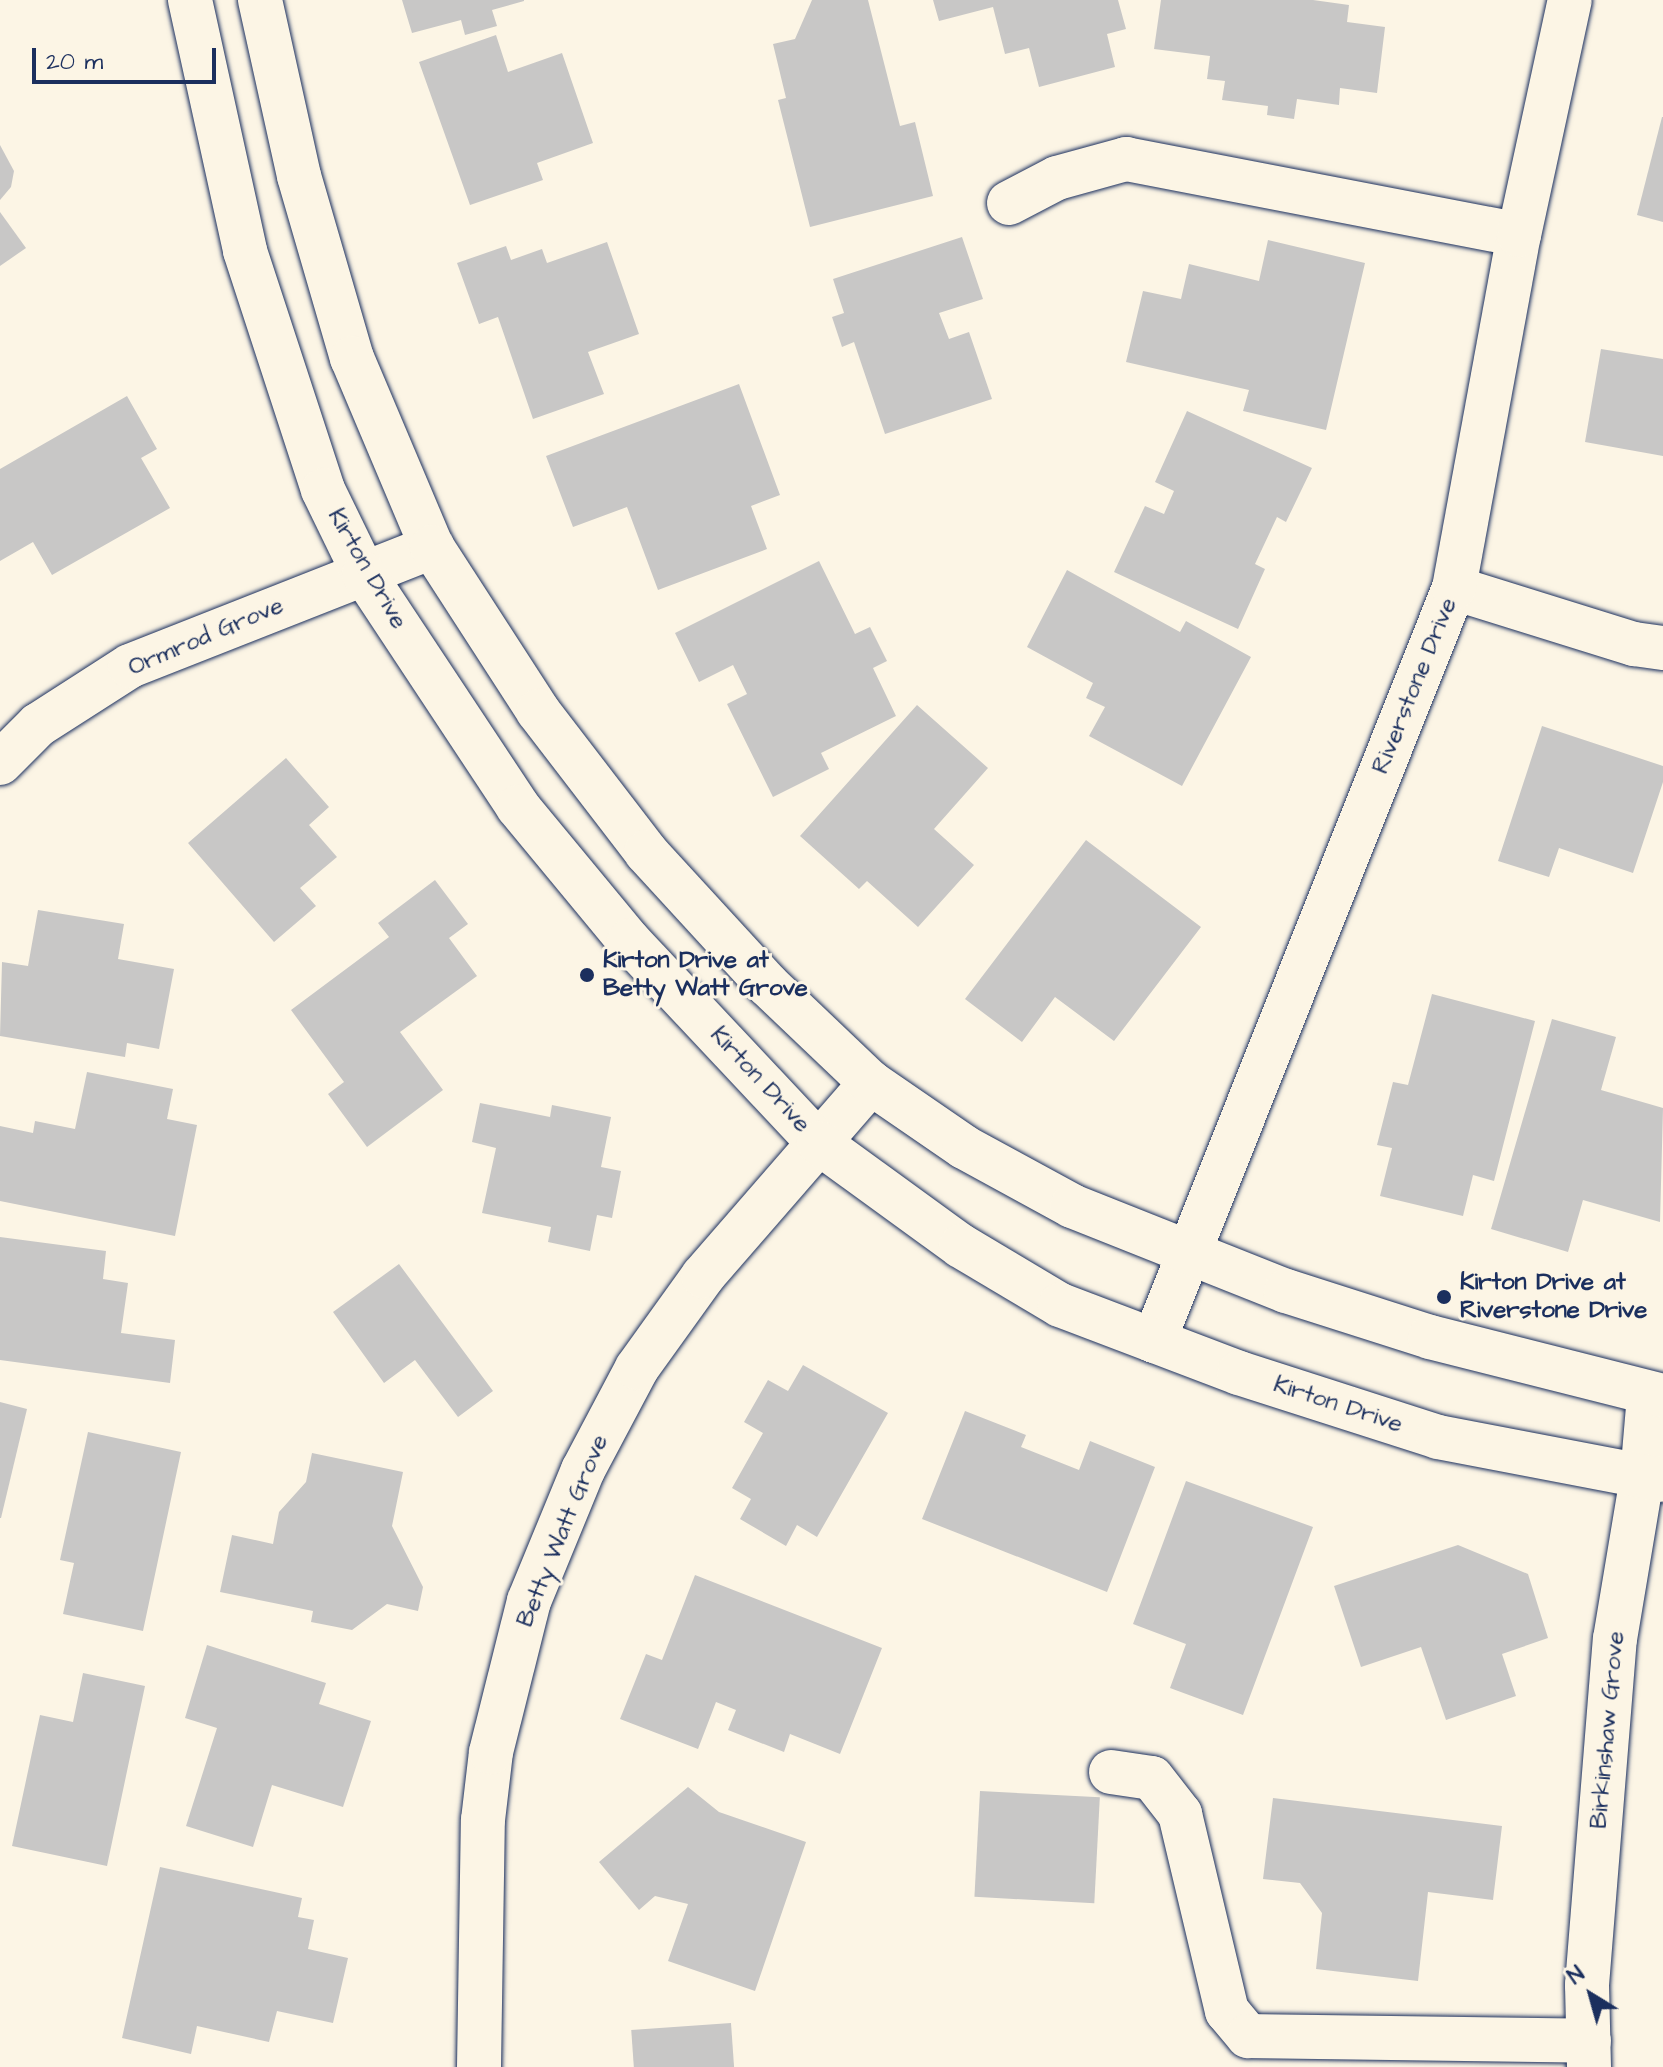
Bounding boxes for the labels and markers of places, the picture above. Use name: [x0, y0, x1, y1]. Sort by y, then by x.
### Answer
place label: Kirton Drive at Betty Watt Grove: [603, 947, 808, 1003]
marker: Kirton Drive at Betty Watt Grove: [578, 966, 596, 984]
place label: Kirton Drive at Riverstone Drive: [1460, 1269, 1647, 1325]
marker: Kirton Drive at Riverstone Drive: [1435, 1288, 1453, 1306]

